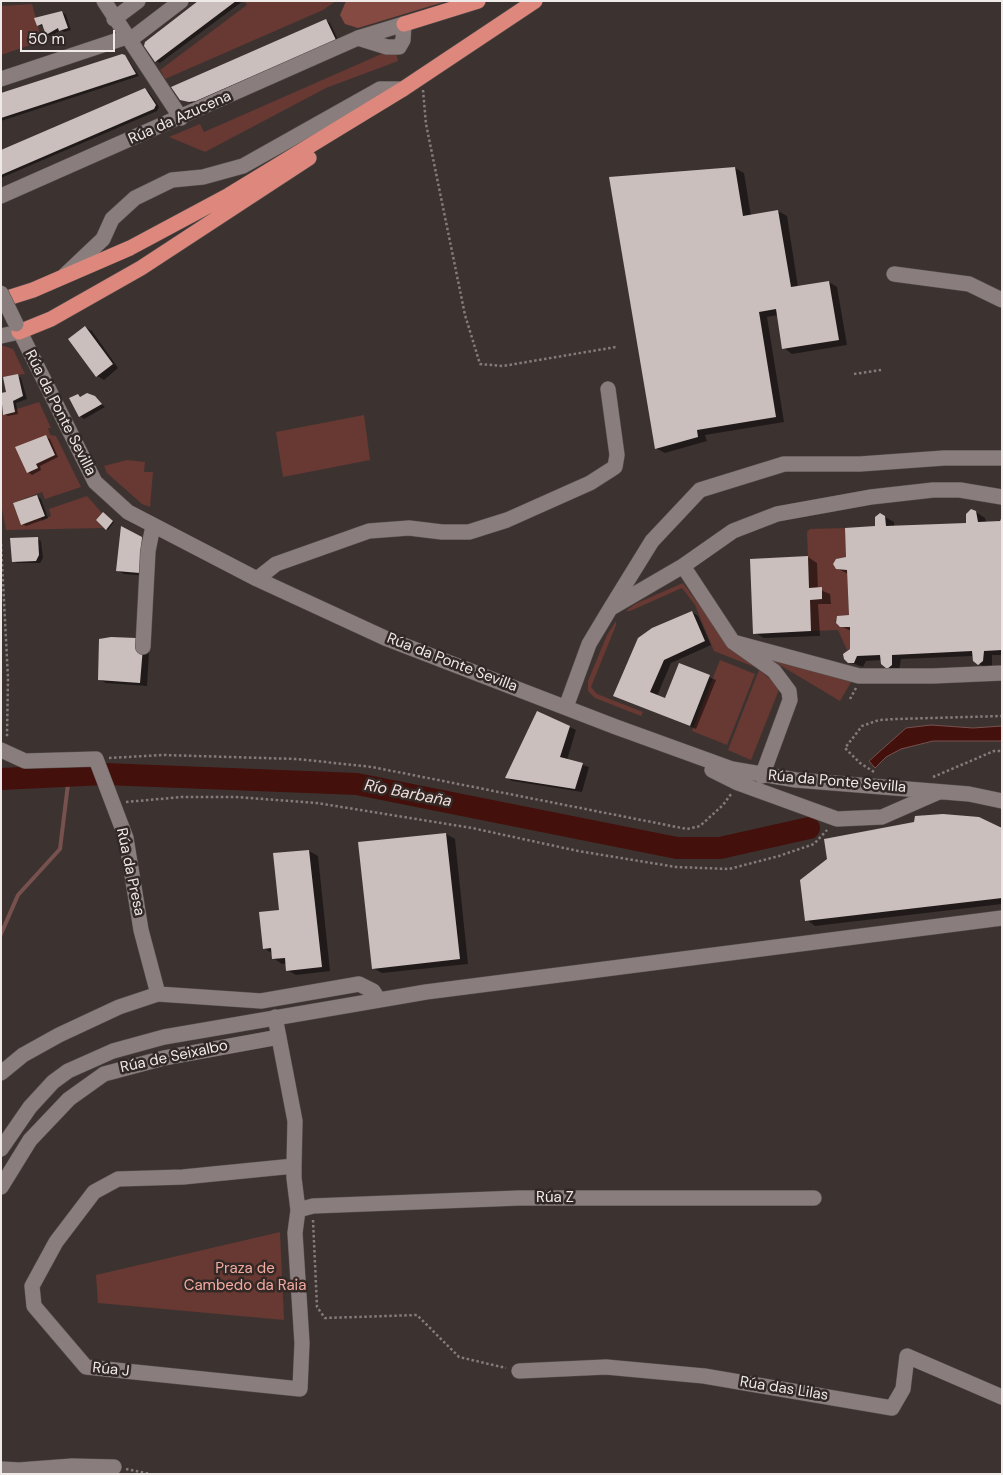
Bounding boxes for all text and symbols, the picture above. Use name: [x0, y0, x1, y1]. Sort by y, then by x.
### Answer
scale bar: [22, 20, 118, 52]
text: 50 m: [28, 29, 65, 49]
street label: Rúa da Azucena: [126, 87, 234, 149]
street label: Rúa da Ponte Sevilla: [21, 347, 99, 479]
street label: Rúa da Ponte Sevilla: [384, 630, 520, 696]
street label: Rúa da Ponte Sevilla: [767, 767, 907, 797]
water label: Río Barbaña: [363, 776, 453, 812]
street label: Rúa da Presa: [112, 826, 148, 918]
street label: Rúa de Seixalbo: [119, 1037, 229, 1077]
street label: Rúa Z: [536, 1189, 574, 1207]
park label: Praza de Cambedo da Raia: [184, 1260, 306, 1295]
street label: Rúa J: [92, 1359, 130, 1381]
street label: Rúa das Lilas: [739, 1373, 829, 1405]

